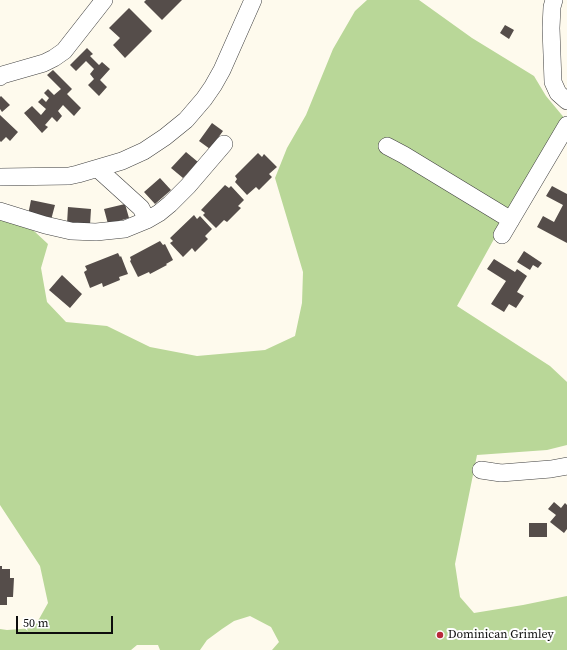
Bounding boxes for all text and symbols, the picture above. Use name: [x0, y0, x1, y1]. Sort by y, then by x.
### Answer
scale bar: [18, 608, 115, 634]
text: 50 m: [23, 615, 49, 631]
place label: Dominican Grimley: [448, 628, 554, 642]
marker: Dominican Grimley: [435, 630, 445, 640]

